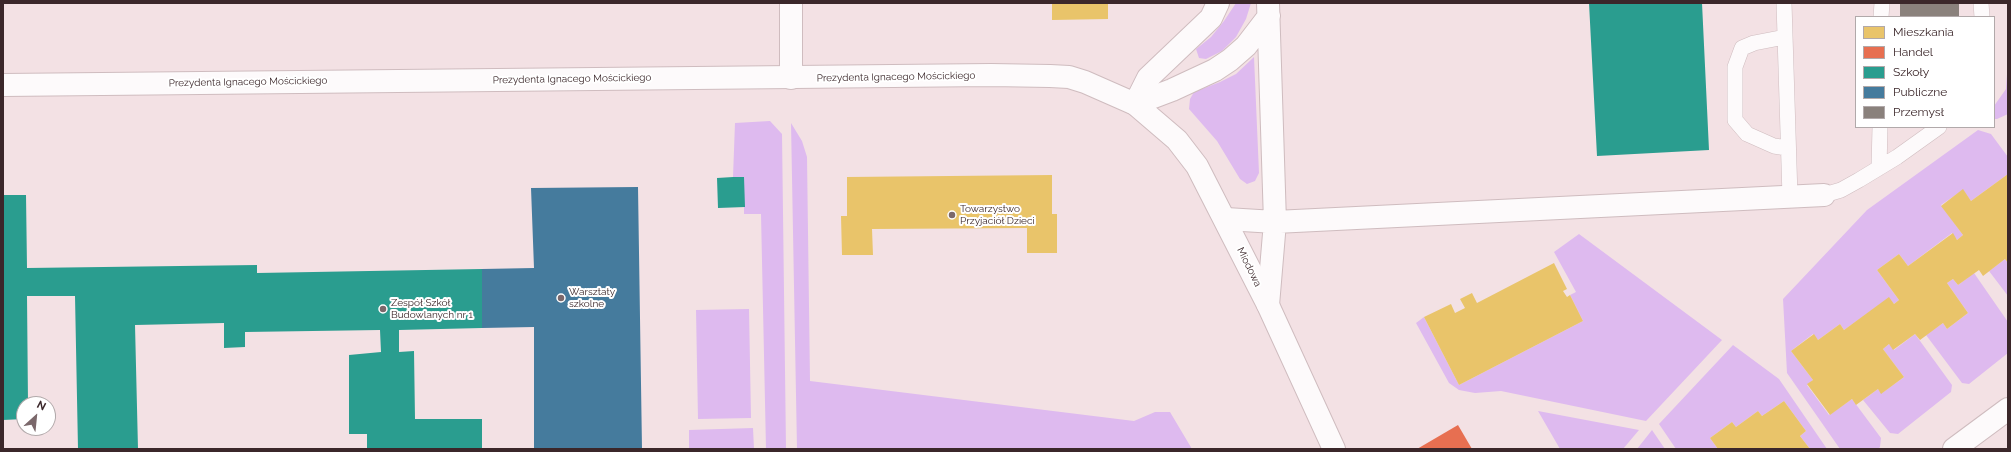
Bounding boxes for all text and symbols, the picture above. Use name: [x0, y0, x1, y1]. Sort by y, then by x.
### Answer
legend: [1855, 16, 1995, 128]
text: Mieszkania: [1893, 25, 1954, 39]
text: Handel: [1893, 45, 1933, 59]
text: Szkoły: [1893, 65, 1929, 79]
street label: Prezydenta Ignacego Mościckiego: [817, 70, 975, 84]
street label: Prezydenta Ignacego Mościckiego: [493, 72, 651, 86]
street label: Prezydenta Ignacego Mościckiego: [169, 75, 327, 89]
text: Publiczne: [1893, 85, 1947, 99]
text: Przemysł: [1893, 105, 1944, 119]
place label: Towarzystwo Przyjaciół Dzieci: [960, 203, 1035, 226]
marker: Towarzystwo Przyjaciół Dzieci: [947, 210, 957, 220]
street label: Miodowa: [1234, 245, 1264, 289]
place label: Warsztaty szkolne: [569, 286, 615, 310]
marker: Warsztaty szkolne: [556, 293, 566, 303]
place label: Zespół Szkół Budowlanych nr 1: [391, 297, 473, 320]
marker: Zespół Szkół Budowlanych nr 1: [378, 304, 388, 314]
north arrow: [16, 396, 56, 436]
text: N: [35, 398, 48, 413]

